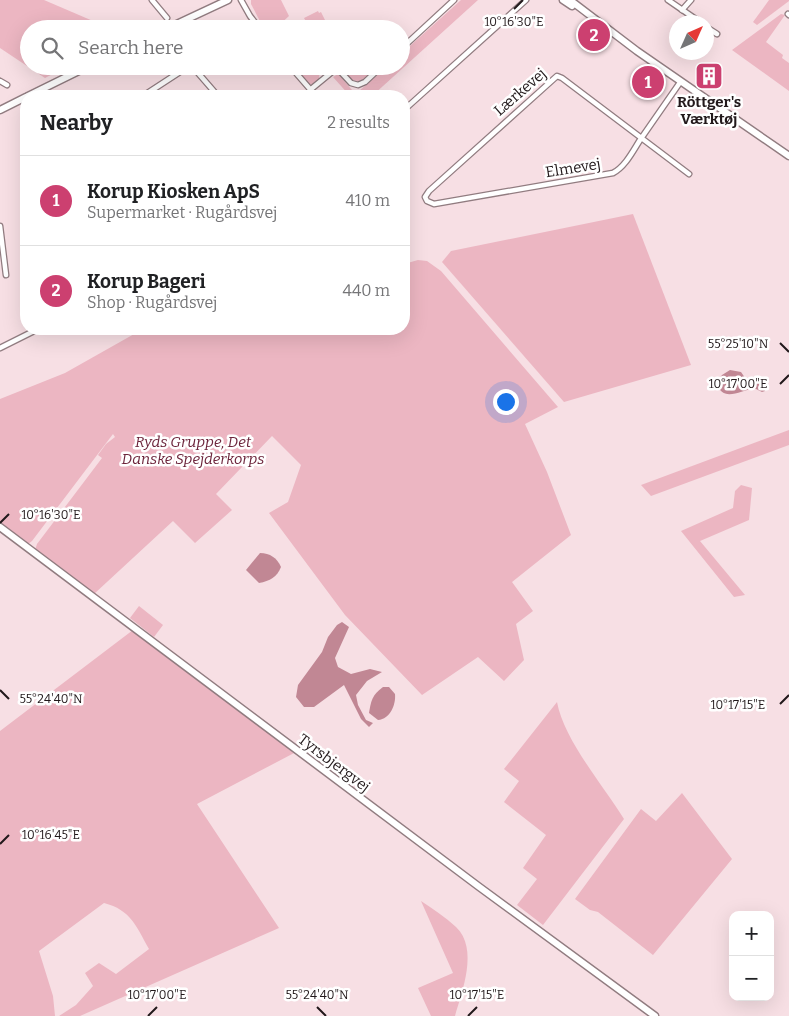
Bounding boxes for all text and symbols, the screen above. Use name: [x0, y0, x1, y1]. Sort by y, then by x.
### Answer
text: 10°16'30"E: [485, 15, 544, 29]
north arrow: [669, 15, 714, 60]
pin: 2: [578, 16, 610, 54]
search box: [20, 20, 410, 75]
icon: search: [38, 34, 66, 62]
text: Search here: [78, 36, 183, 59]
building icon: Röttger's Værktøj: [694, 61, 724, 91]
pin: 1: [632, 63, 664, 101]
street label: Lærkevej: [490, 65, 550, 119]
place label: Röttger's Værktøj: [677, 93, 741, 128]
text: Nearby: [40, 110, 113, 136]
text: 2 results: [327, 113, 390, 132]
street label: Elmevej: [544, 155, 602, 181]
text: Korup Kiosken ApS: [87, 180, 260, 203]
text: 1: [53, 191, 59, 210]
text: 410 m: [345, 191, 390, 210]
text: Supermarket · Rugårdsvej: [87, 203, 277, 222]
text: Korup Bageri: [87, 270, 206, 293]
text: 2: [51, 281, 61, 300]
text: 440 m: [343, 281, 390, 300]
text: Shop · Rugårdsvej: [87, 293, 217, 312]
text: 55°25'10"N: [708, 337, 769, 351]
text: 10°17'00"E: [709, 377, 767, 391]
your location: [493, 389, 519, 415]
park label: Ryds Gruppe, Det Danske Spejderkorps: [122, 433, 264, 468]
text: 10°16'30"E: [22, 508, 81, 522]
text: 55°24'40"N: [19, 692, 83, 706]
text: 10°17'15"E: [711, 698, 765, 712]
street label: Tyrsbjergvej: [295, 730, 373, 796]
text: 10°16'45"E: [22, 828, 80, 842]
map controls: [729, 911, 774, 1001]
button: +: [729, 911, 774, 956]
button: −: [729, 956, 774, 1001]
text: 10°17'00"E: [128, 988, 186, 1002]
text: 55°24'40"N: [285, 988, 349, 1002]
text: 10°17'15"E: [450, 988, 504, 1002]

